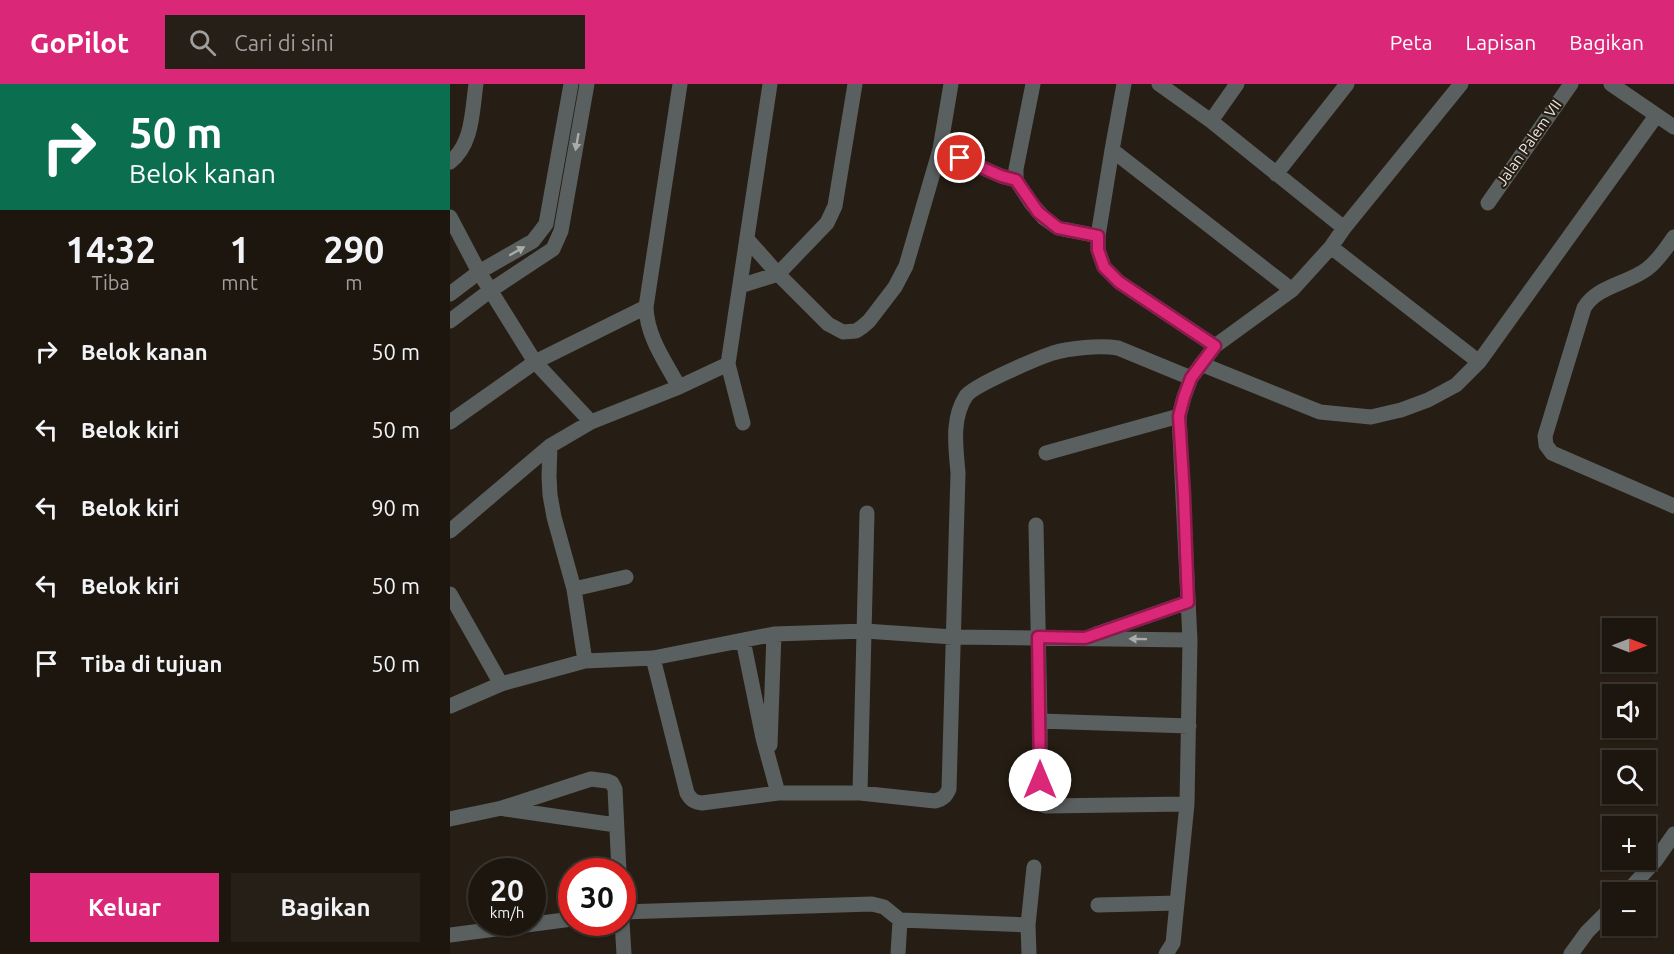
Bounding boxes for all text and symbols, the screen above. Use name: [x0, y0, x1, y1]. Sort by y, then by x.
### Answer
search box: [165, 15, 585, 69]
icon: search: [186, 26, 219, 59]
text: GoPilot: [30, 27, 129, 58]
text: Cari di sini: [234, 30, 334, 55]
text: Peta: [1390, 30, 1433, 54]
text: Lapisan: [1466, 30, 1536, 54]
text: Bagikan: [1569, 30, 1644, 54]
street label: Jalan Palem VII: [1493, 96, 1565, 189]
icon: right: [30, 108, 108, 186]
text: 50 m: [129, 109, 223, 156]
one-way arrow: [572, 132, 581, 151]
pin: [934, 132, 985, 183]
icon: arrive: [943, 141, 976, 174]
text: Belok kanan: [129, 158, 276, 188]
text: 14:32: [66, 229, 156, 270]
text: 1: [229, 229, 250, 270]
text: 290: [323, 229, 384, 270]
one-way arrow: [509, 245, 525, 256]
text: Tiba: [91, 271, 130, 294]
text: mnt: [221, 271, 258, 294]
text: m: [345, 271, 363, 294]
icon: right: [30, 335, 63, 368]
text: Belok kanan: [81, 339, 208, 364]
text: 50 m: [371, 339, 420, 364]
icon: left: [30, 413, 63, 446]
text: Belok kiri: [81, 417, 179, 442]
text: 50 m: [371, 417, 420, 442]
icon: left: [30, 491, 63, 524]
text: Belok kiri: [81, 495, 179, 520]
text: 90 m: [371, 495, 420, 520]
icon: left: [30, 569, 63, 602]
text: Belok kiri: [81, 573, 179, 598]
text: 50 m: [371, 573, 420, 598]
north arrow: [1602, 618, 1656, 672]
map controls: [1602, 618, 1656, 936]
one-way arrow: [1128, 634, 1147, 644]
icon: arrive: [30, 647, 63, 680]
text: Tiba di tujuan: [81, 651, 222, 676]
text: 50 m: [371, 651, 420, 676]
button: sound: [1602, 684, 1656, 738]
position arrow: [1008, 748, 1072, 812]
button: search: [1602, 750, 1656, 804]
button: +: [1602, 816, 1656, 870]
speed limit sign: 30: [558, 858, 636, 936]
button: Keluar: [30, 873, 219, 942]
button: Bagikan: [231, 873, 420, 942]
text: 20: [490, 873, 524, 907]
button: −: [1602, 882, 1656, 936]
text: km/h: [490, 904, 524, 921]

